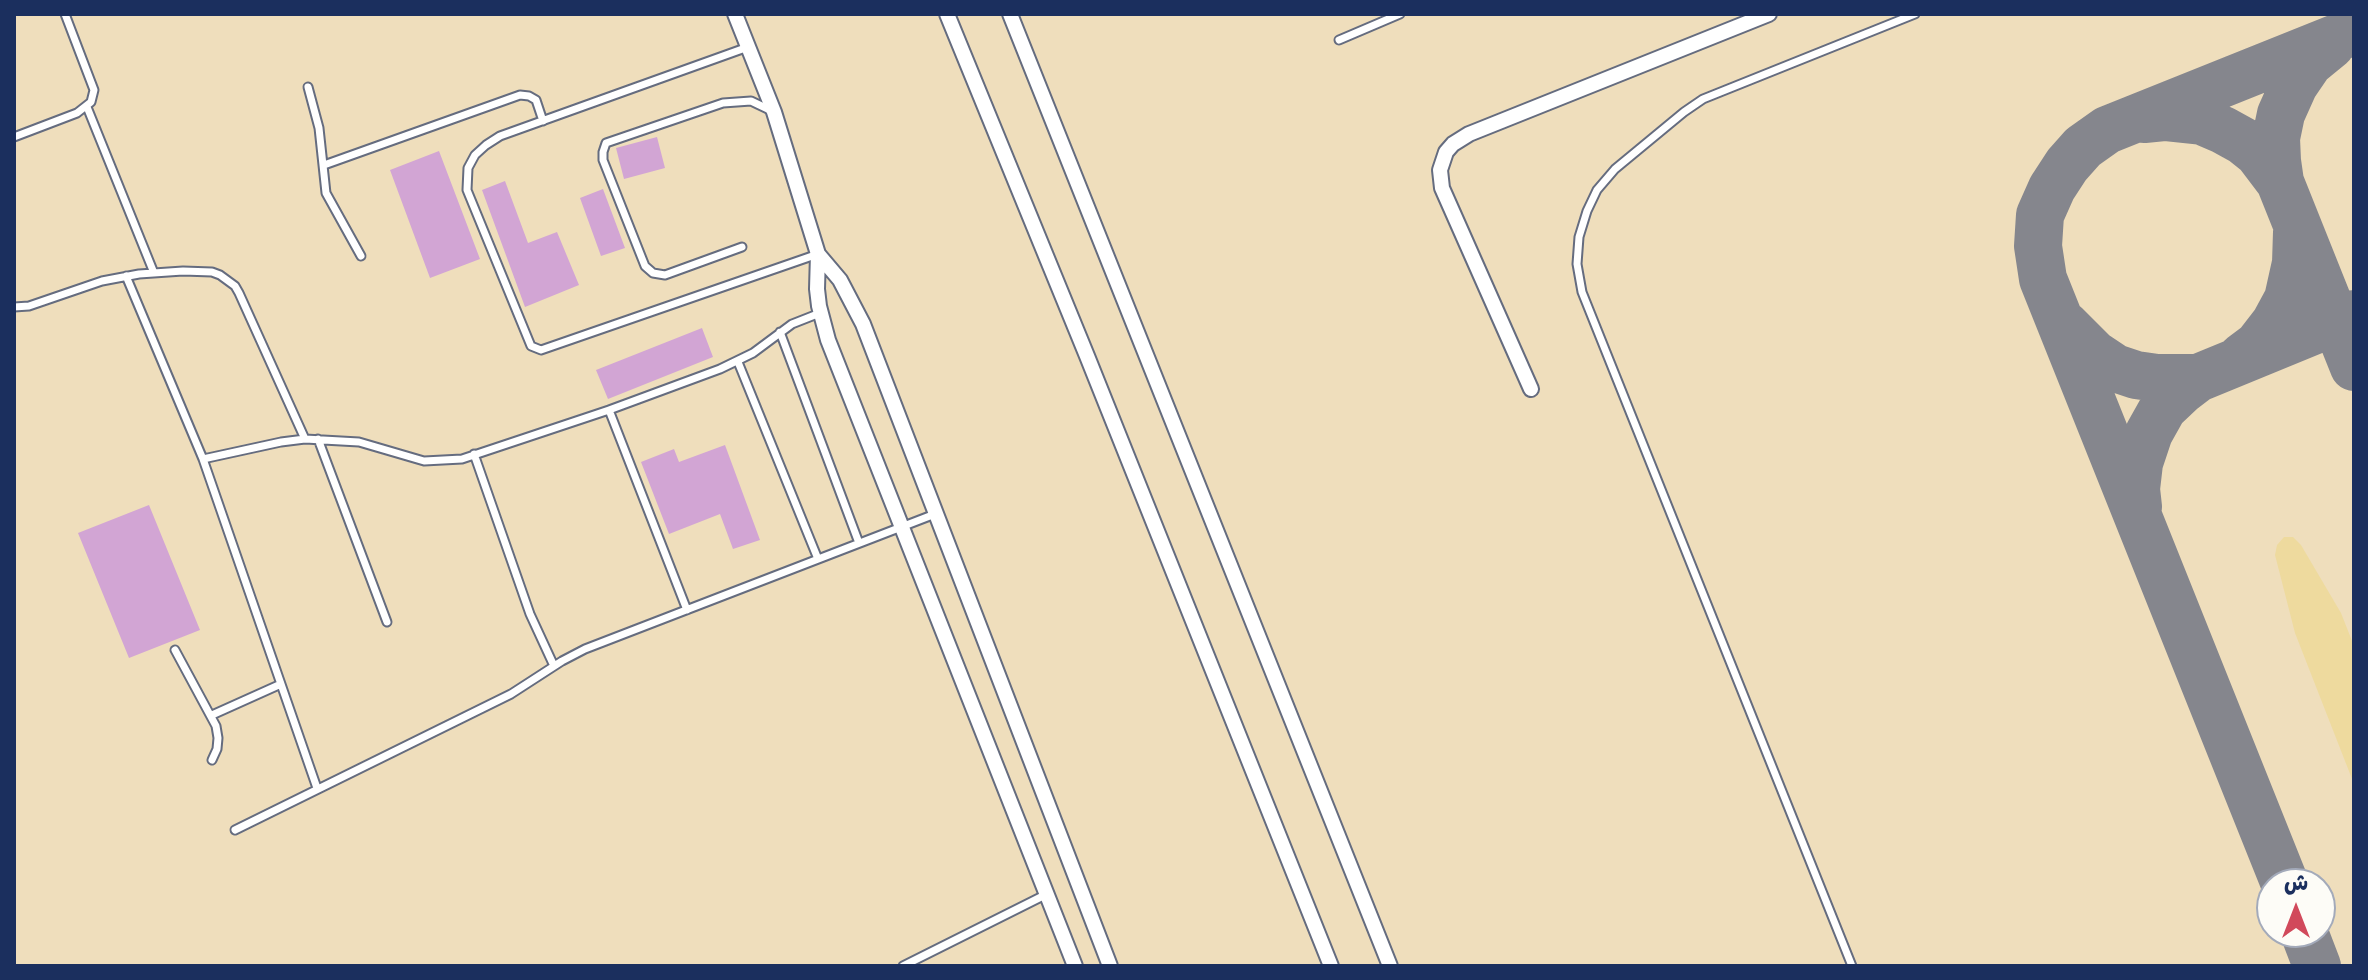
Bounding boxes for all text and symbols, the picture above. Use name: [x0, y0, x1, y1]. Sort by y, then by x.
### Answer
north arrow: [2256, 868, 2336, 948]
text: ش: [2284, 873, 2308, 899]

